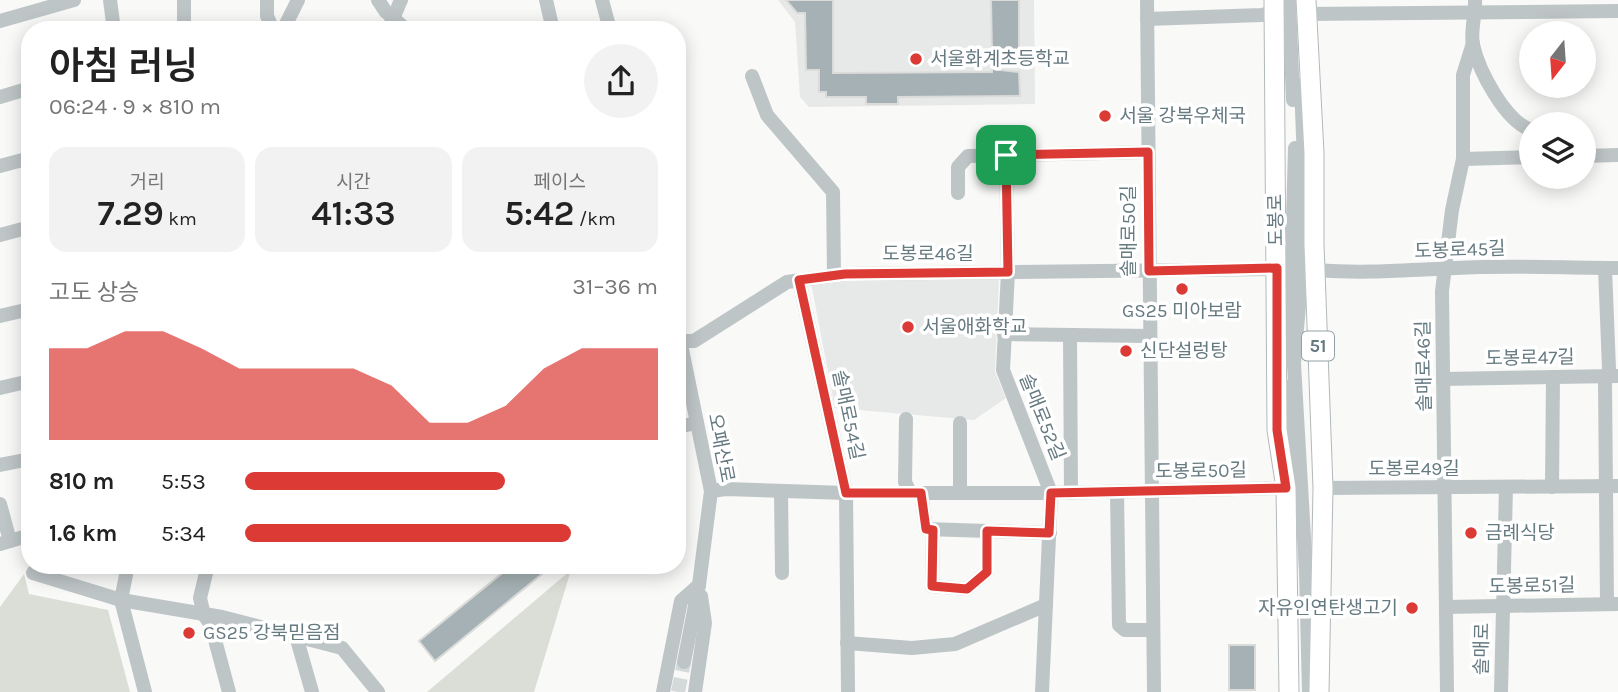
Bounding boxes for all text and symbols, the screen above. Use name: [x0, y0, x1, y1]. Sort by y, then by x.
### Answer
north arrow: [1519, 21, 1596, 98]
map controls: [1519, 21, 1596, 189]
text: 아침 러닝: [49, 44, 198, 89]
button: share: [584, 44, 658, 118]
place label: 서울화계초등학교: [930, 48, 1070, 70]
marker: 서울화계초등학교: [908, 51, 924, 67]
text: 06:24 · 9 × 810 m: [49, 93, 221, 120]
place label: 서울 강북우체국: [1119, 105, 1246, 127]
marker: 서울 강북우체국: [1097, 108, 1113, 124]
button: layers: [1519, 112, 1596, 189]
pin: [976, 125, 1036, 185]
icon: arrive: [987, 136, 1025, 174]
text: 거리: [130, 171, 165, 193]
text: 시간: [336, 171, 371, 193]
text: 페이스: [534, 171, 586, 193]
street label: 솔매로50길: [1118, 185, 1140, 277]
text: 7.29: [98, 193, 164, 234]
text: 41:33: [311, 193, 396, 234]
text: 5:42: [504, 193, 575, 234]
street label: 도봉로: [1265, 194, 1287, 246]
text: km: [164, 208, 197, 230]
text: /km: [575, 208, 616, 230]
street label: 도봉로45길: [1414, 237, 1506, 263]
street label: 도봉로46길: [882, 243, 974, 265]
text: 31–36 m: [572, 273, 658, 300]
text: 고도 상승: [49, 279, 139, 306]
marker: GS25 미아보람: [1174, 281, 1190, 297]
place label: GS25 미아보람: [1122, 300, 1242, 322]
place label: 서울애화학교: [922, 316, 1027, 338]
marker: 서울애화학교: [900, 319, 916, 335]
street label: 솔매로46길: [1412, 320, 1436, 412]
road number: 51: [1302, 332, 1334, 360]
place label: 신단설렁탕: [1140, 340, 1228, 362]
marker: 신단설렁탕: [1118, 343, 1134, 359]
street label: 도봉로47길: [1485, 346, 1575, 370]
street label: 솔매로54길: [828, 368, 868, 462]
street label: 솔매로52길: [1015, 370, 1069, 464]
street label: 오패산로: [704, 412, 738, 484]
street label: 도봉로49길: [1368, 458, 1460, 480]
street label: 도봉로50길: [1155, 459, 1247, 483]
text: 810 m: [49, 468, 114, 495]
text: 5:53: [161, 468, 206, 495]
text: 1.6 km: [49, 520, 117, 547]
text: 5:34: [161, 520, 206, 547]
place label: 금례식당: [1485, 522, 1555, 544]
marker: 금례식당: [1463, 525, 1479, 541]
street label: 도봉로51길: [1488, 574, 1576, 598]
place label: 자유인연탄생고기: [1258, 597, 1398, 619]
marker: 자유인연탄생고기: [1404, 600, 1420, 616]
place label: GS25 강북믿음점: [203, 622, 340, 644]
street label: 솔매로: [1471, 623, 1493, 675]
marker: GS25 강북믿음점: [181, 625, 197, 641]

